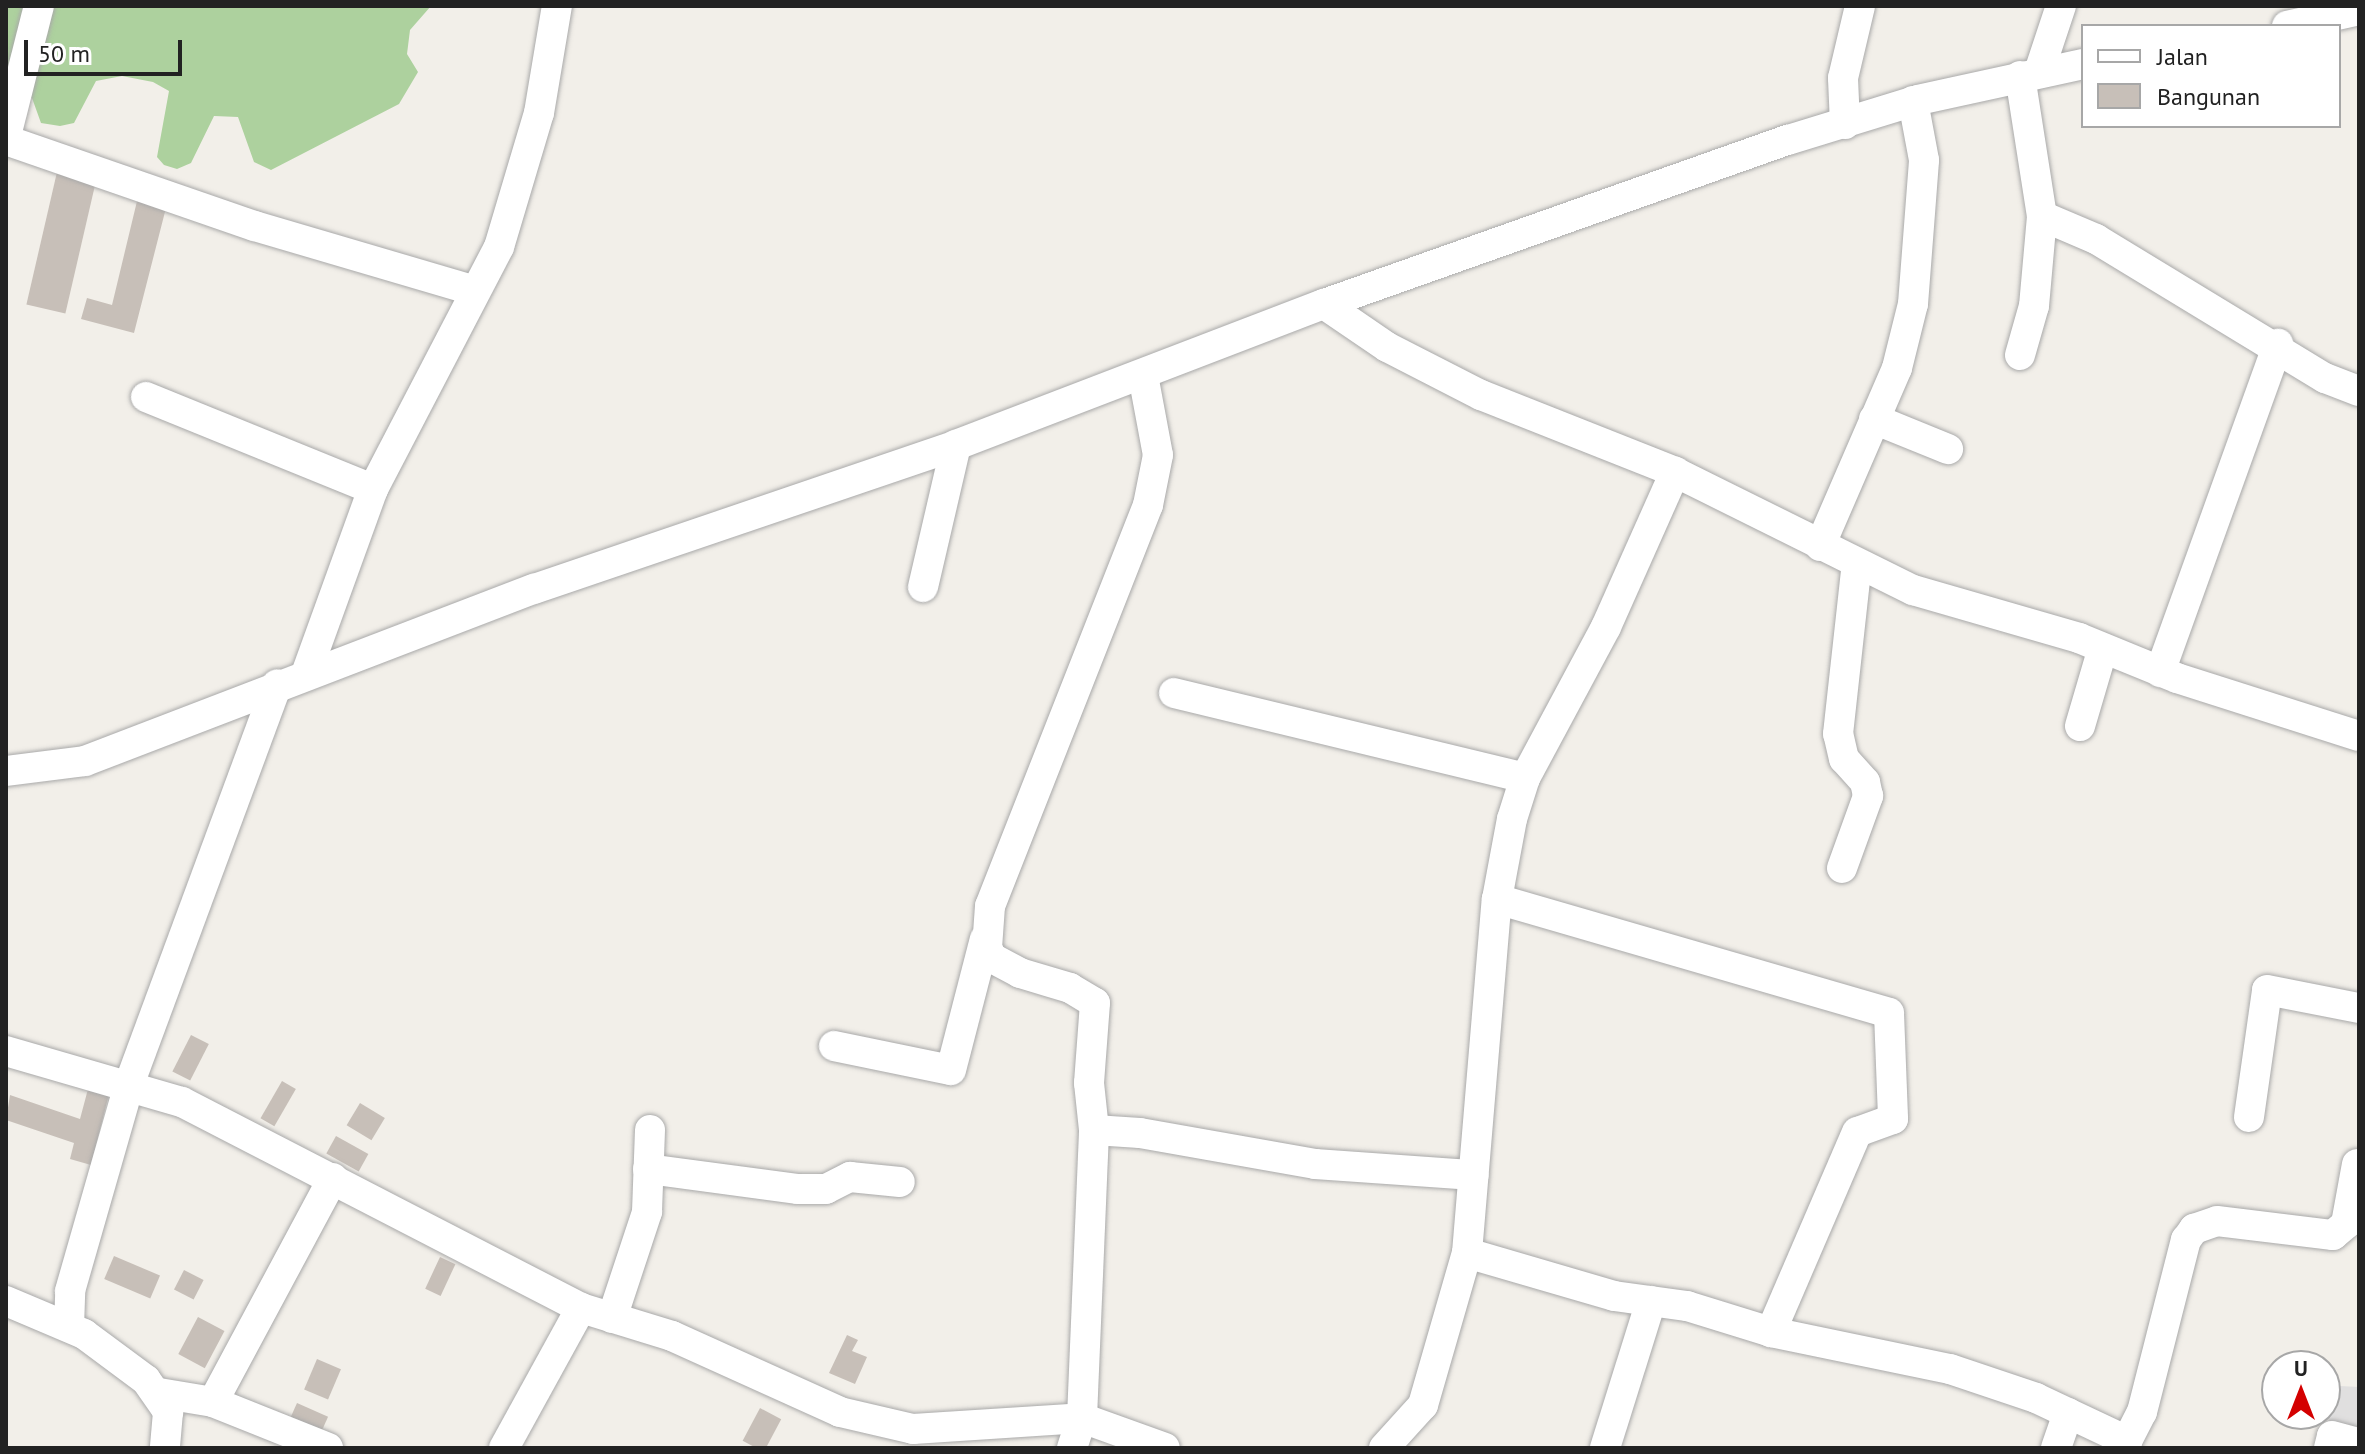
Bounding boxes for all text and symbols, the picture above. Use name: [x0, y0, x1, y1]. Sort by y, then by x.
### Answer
scale bar: [28, 24, 186, 74]
legend: [2081, 24, 2341, 128]
text: 50 m: [38, 38, 90, 69]
text: Jalan: [2157, 41, 2208, 72]
text: Bangunan: [2157, 81, 2260, 112]
north arrow: [2261, 1350, 2341, 1430]
text: U: [2294, 1354, 2308, 1382]

